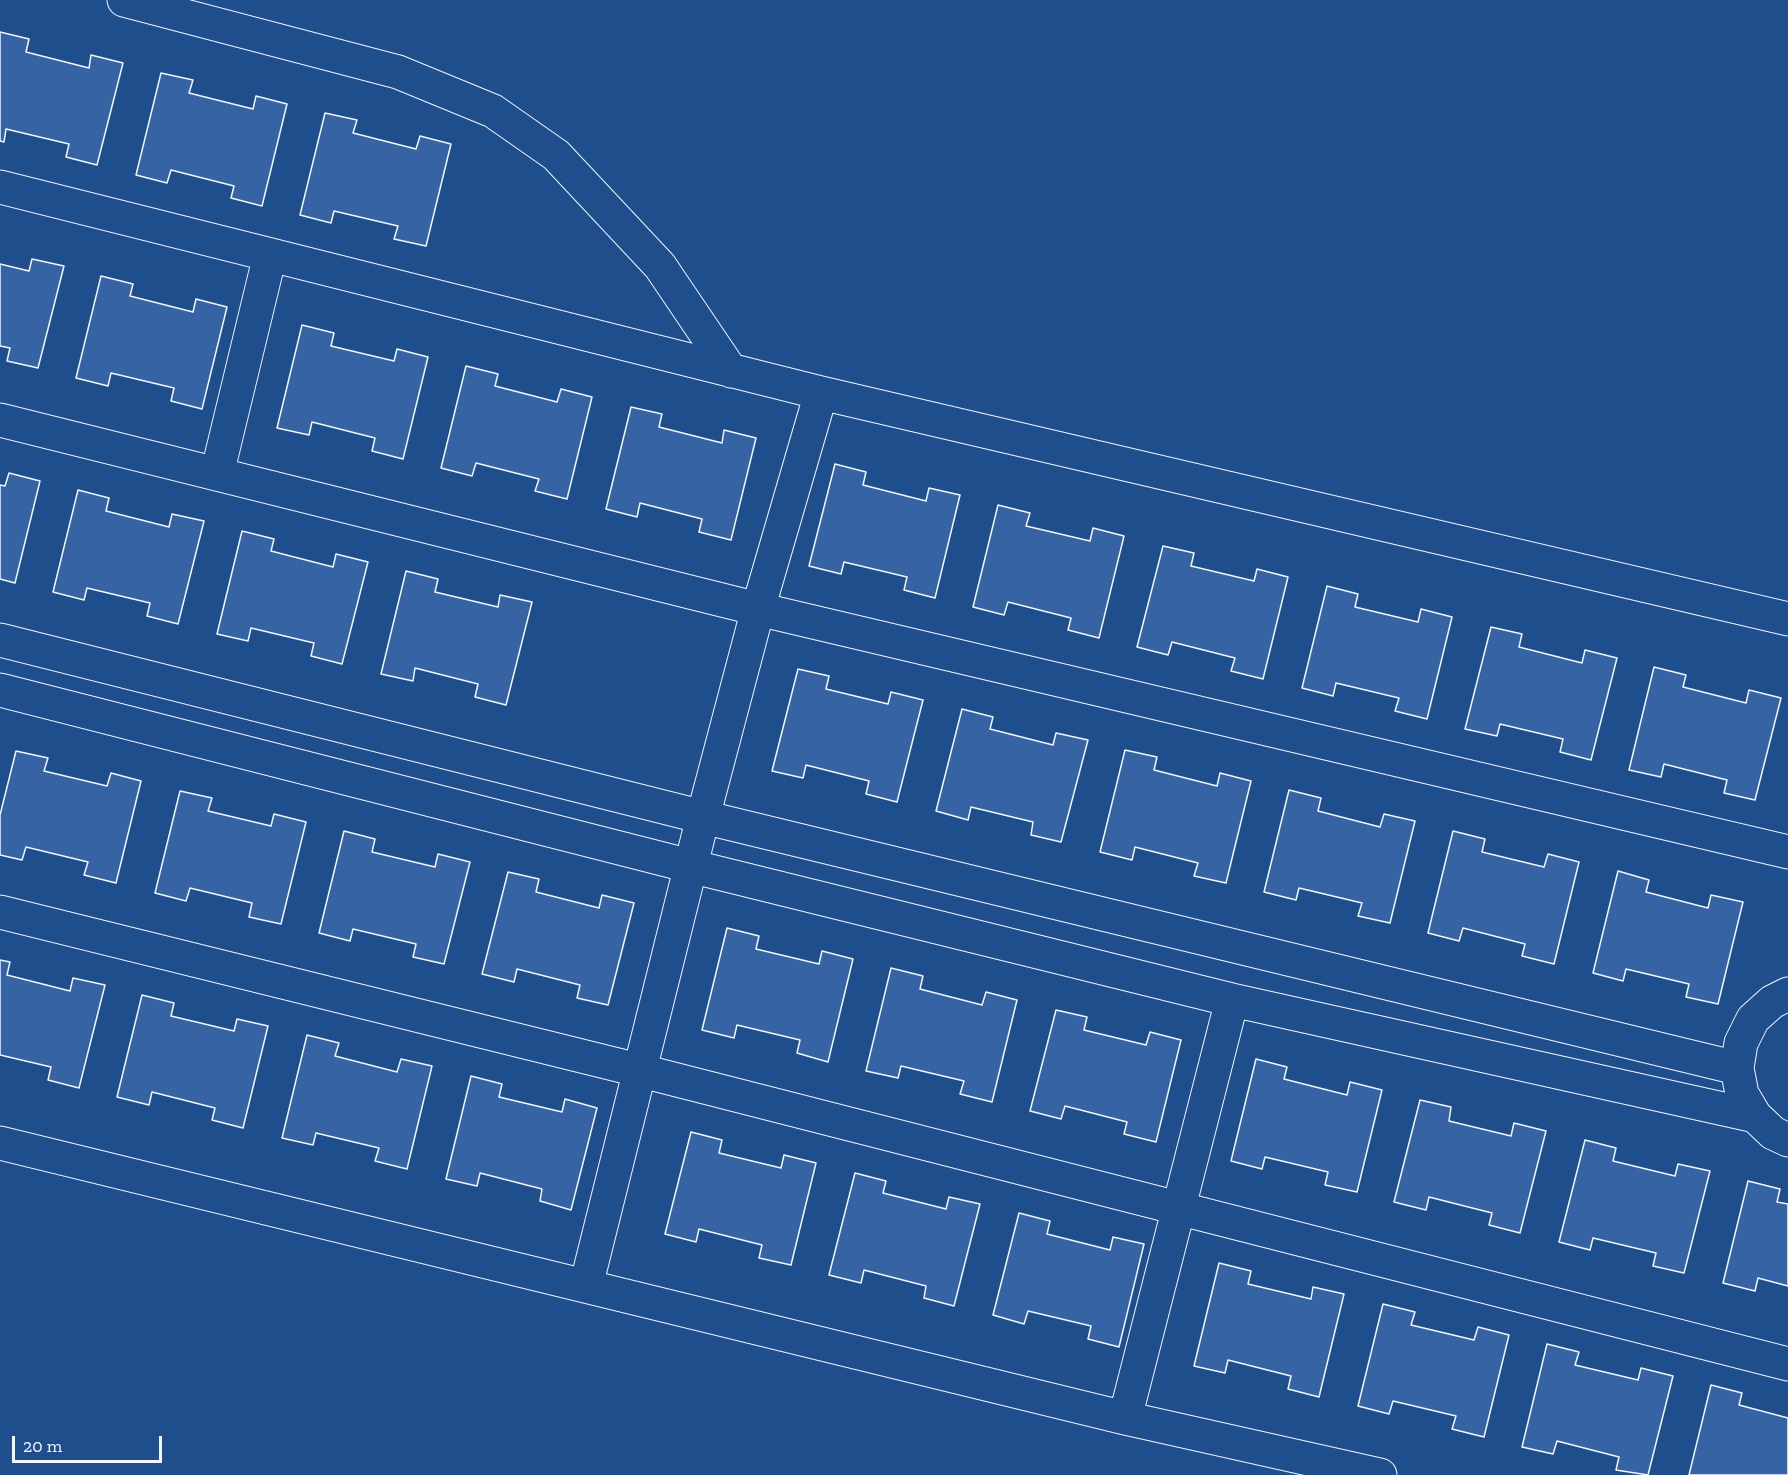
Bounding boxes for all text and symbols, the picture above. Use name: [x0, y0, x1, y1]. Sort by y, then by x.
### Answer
scale bar: [15, 1424, 165, 1462]
text: 20 m: [23, 1435, 62, 1457]

